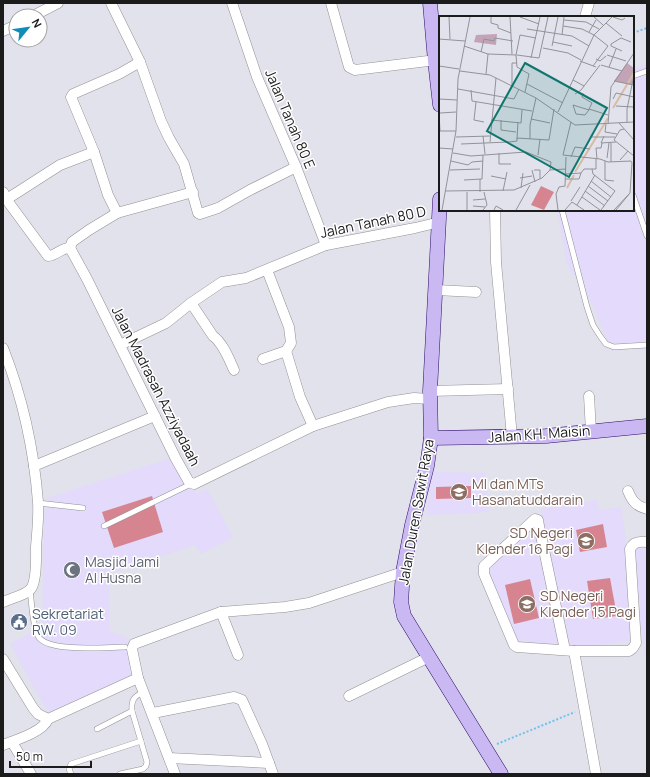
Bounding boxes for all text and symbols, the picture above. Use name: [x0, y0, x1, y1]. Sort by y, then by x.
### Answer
north arrow: [8, 8, 48, 48]
text: N: [29, 16, 46, 30]
inset map: [439, 16, 634, 211]
street label: Jalan Tanah 80 E: [261, 66, 320, 171]
street label: Jalan Tanah 80 D: [318, 201, 428, 242]
street label: Jalan Madrasah Azziyadaah: [108, 303, 205, 469]
street label: Jalan KH. Maisin: [487, 420, 591, 447]
street label: Jalan Duren Sawit Raya: [393, 438, 438, 586]
place label: MI dan MTs Hasanatuddarain: [472, 474, 583, 509]
school or university icon: MI dan MTs Hasanatuddarain: [449, 482, 469, 502]
place label: SD Negeri Klender 16 Pagi: [476, 523, 573, 558]
school or university icon: SD Negeri Klender 16 Pagi: [576, 531, 596, 551]
place label: Masjid Jami Al Husna: [85, 552, 159, 587]
mosque icon: Masjid Jami Al Husna: [62, 560, 82, 580]
place label: SD Negeri Klender 15 Pagi: [540, 586, 636, 621]
school or university icon: SD Negeri Klender 15 Pagi: [517, 594, 537, 614]
place label: Sekretariat RW. 09: [32, 604, 104, 639]
public building icon: Sekretariat RW. 09: [9, 612, 29, 632]
scale bar: [10, 743, 91, 769]
text: 50 m: [16, 748, 43, 765]

